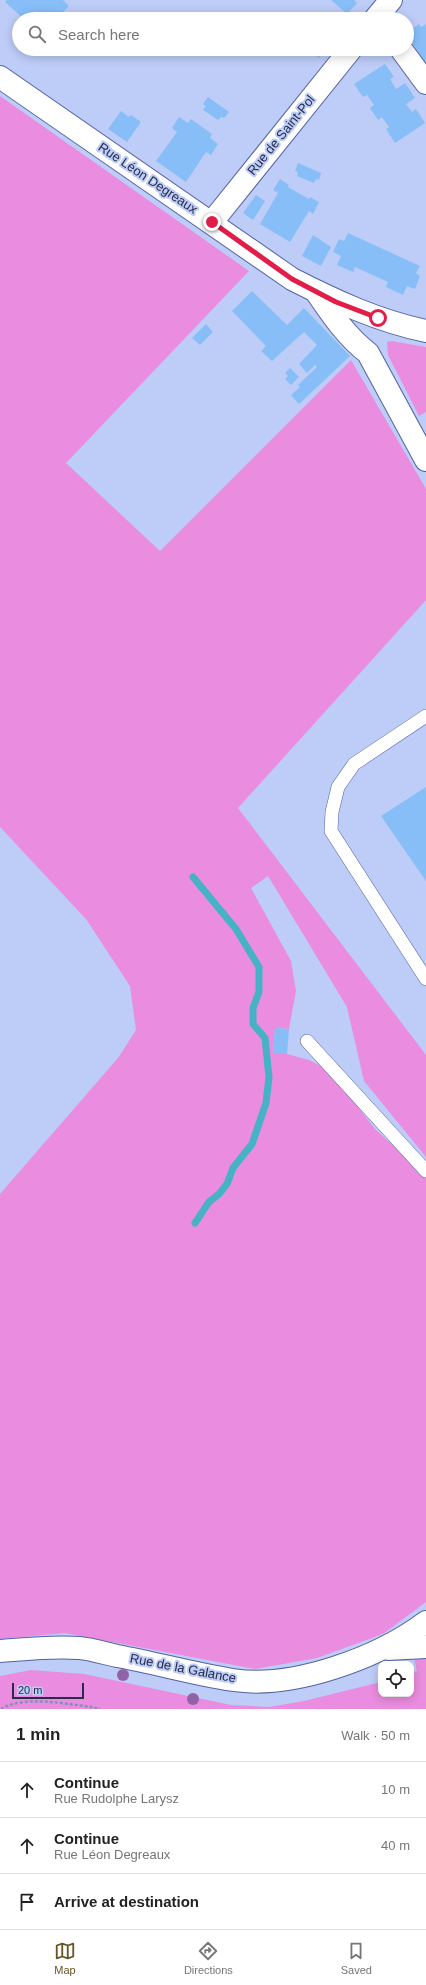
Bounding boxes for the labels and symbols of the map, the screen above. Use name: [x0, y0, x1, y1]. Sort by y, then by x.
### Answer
street label: Rue de Saint-Pol: [244, 92, 318, 178]
street label: Rue Léon Degreaux: [96, 139, 201, 217]
route end: [203, 213, 221, 231]
route start: [369, 309, 387, 327]
street label: Rue de la Galance: [129, 1650, 237, 1686]
scale bar: [12, 1681, 84, 1700]

